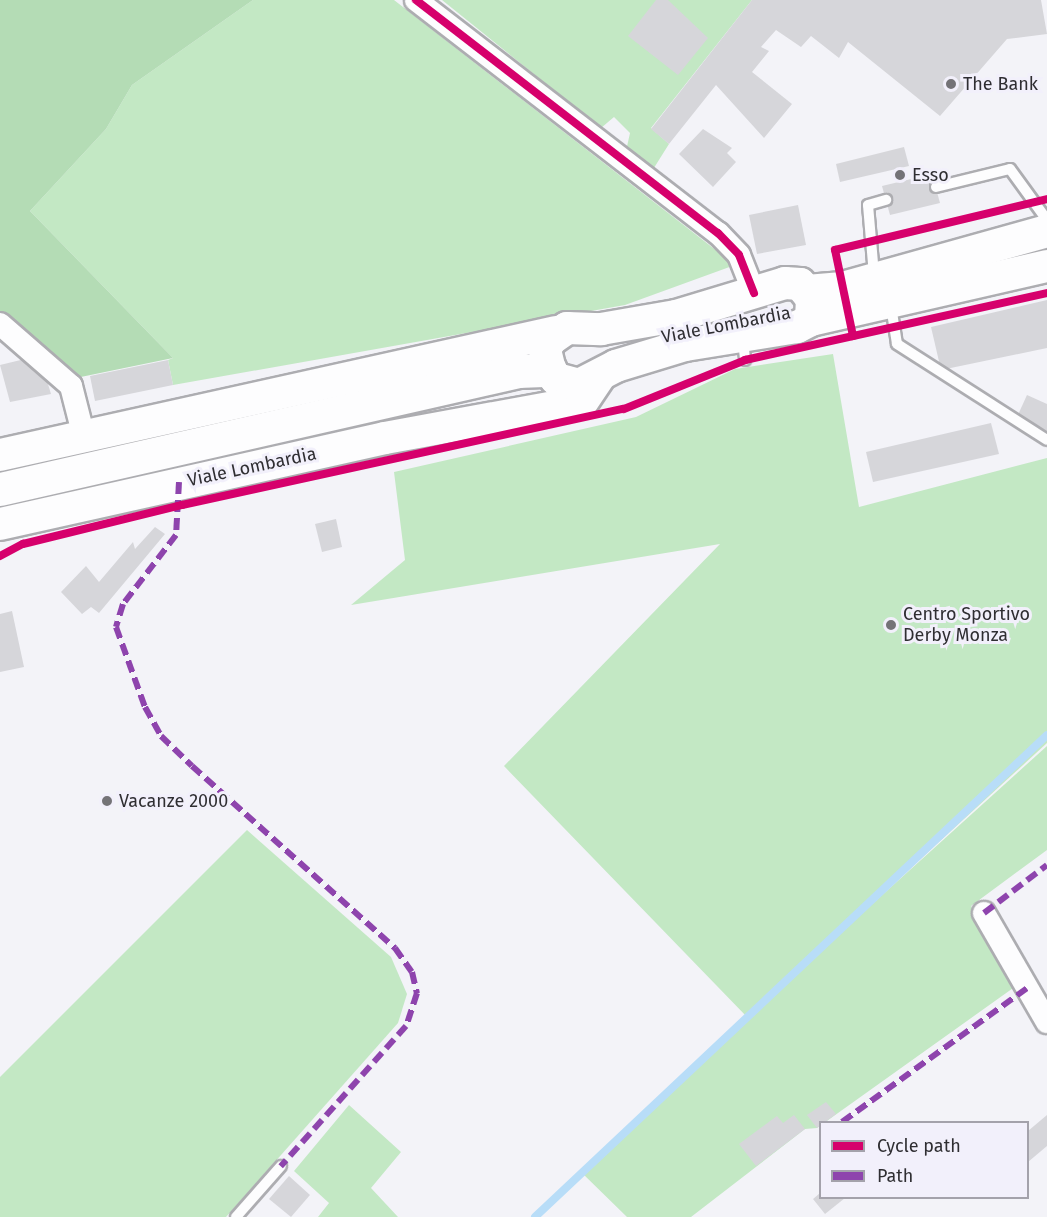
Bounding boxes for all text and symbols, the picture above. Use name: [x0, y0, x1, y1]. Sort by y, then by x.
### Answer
place label: The Bank: [963, 73, 1038, 95]
marker: The Bank: [944, 77, 958, 91]
place label: Esso: [912, 164, 949, 186]
marker: Esso: [893, 168, 907, 182]
street label: Viale Lombardia: [660, 302, 792, 348]
street label: Viale Lombardia: [186, 443, 318, 491]
place label: Centro Sportivo Derby Monza: [903, 604, 1030, 646]
marker: Centro Sportivo Derby Monza: [884, 618, 898, 632]
place label: Vacanze 2000: [119, 790, 228, 812]
marker: Vacanze 2000: [100, 794, 114, 808]
legend: [819, 1121, 1029, 1199]
text: Cycle path: [877, 1135, 961, 1157]
text: Path: [877, 1165, 913, 1187]

